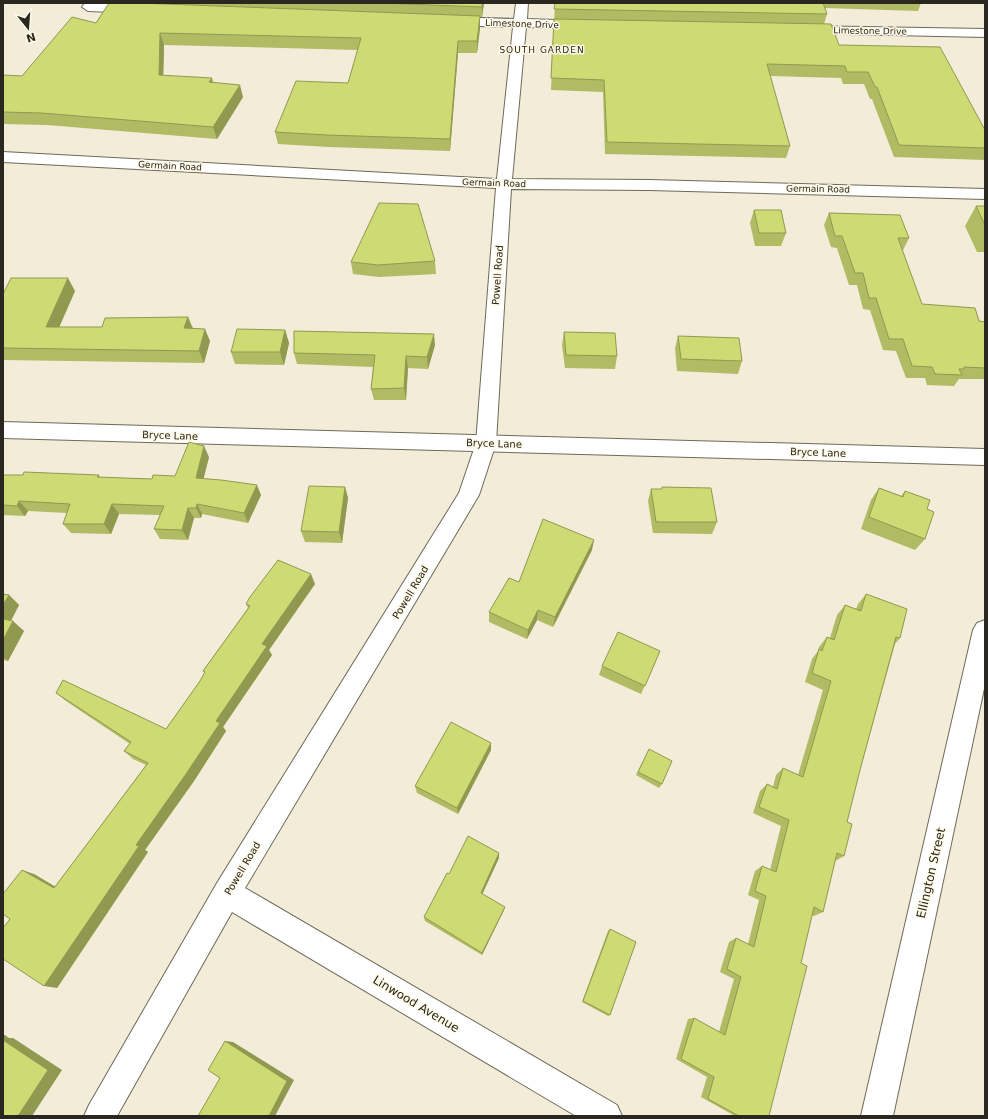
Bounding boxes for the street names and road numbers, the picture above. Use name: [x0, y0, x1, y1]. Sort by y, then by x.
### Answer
street label: Limestone Drive: [485, 18, 559, 30]
street label: Limestone Drive: [833, 25, 907, 37]
street label: Germain Road: [138, 159, 202, 173]
street label: Germain Road: [462, 177, 526, 189]
street label: Germain Road: [786, 183, 850, 195]
street label: Powell Road: [490, 245, 505, 305]
street label: Bryce Lane: [142, 429, 198, 442]
street label: Bryce Lane: [466, 437, 522, 450]
street label: Bryce Lane: [790, 446, 846, 459]
street label: Powell Road: [390, 564, 431, 621]
street label: Ellington Street: [914, 826, 948, 920]
street label: Powell Road: [222, 840, 263, 897]
street label: Linwood Avenue: [370, 973, 462, 1035]

